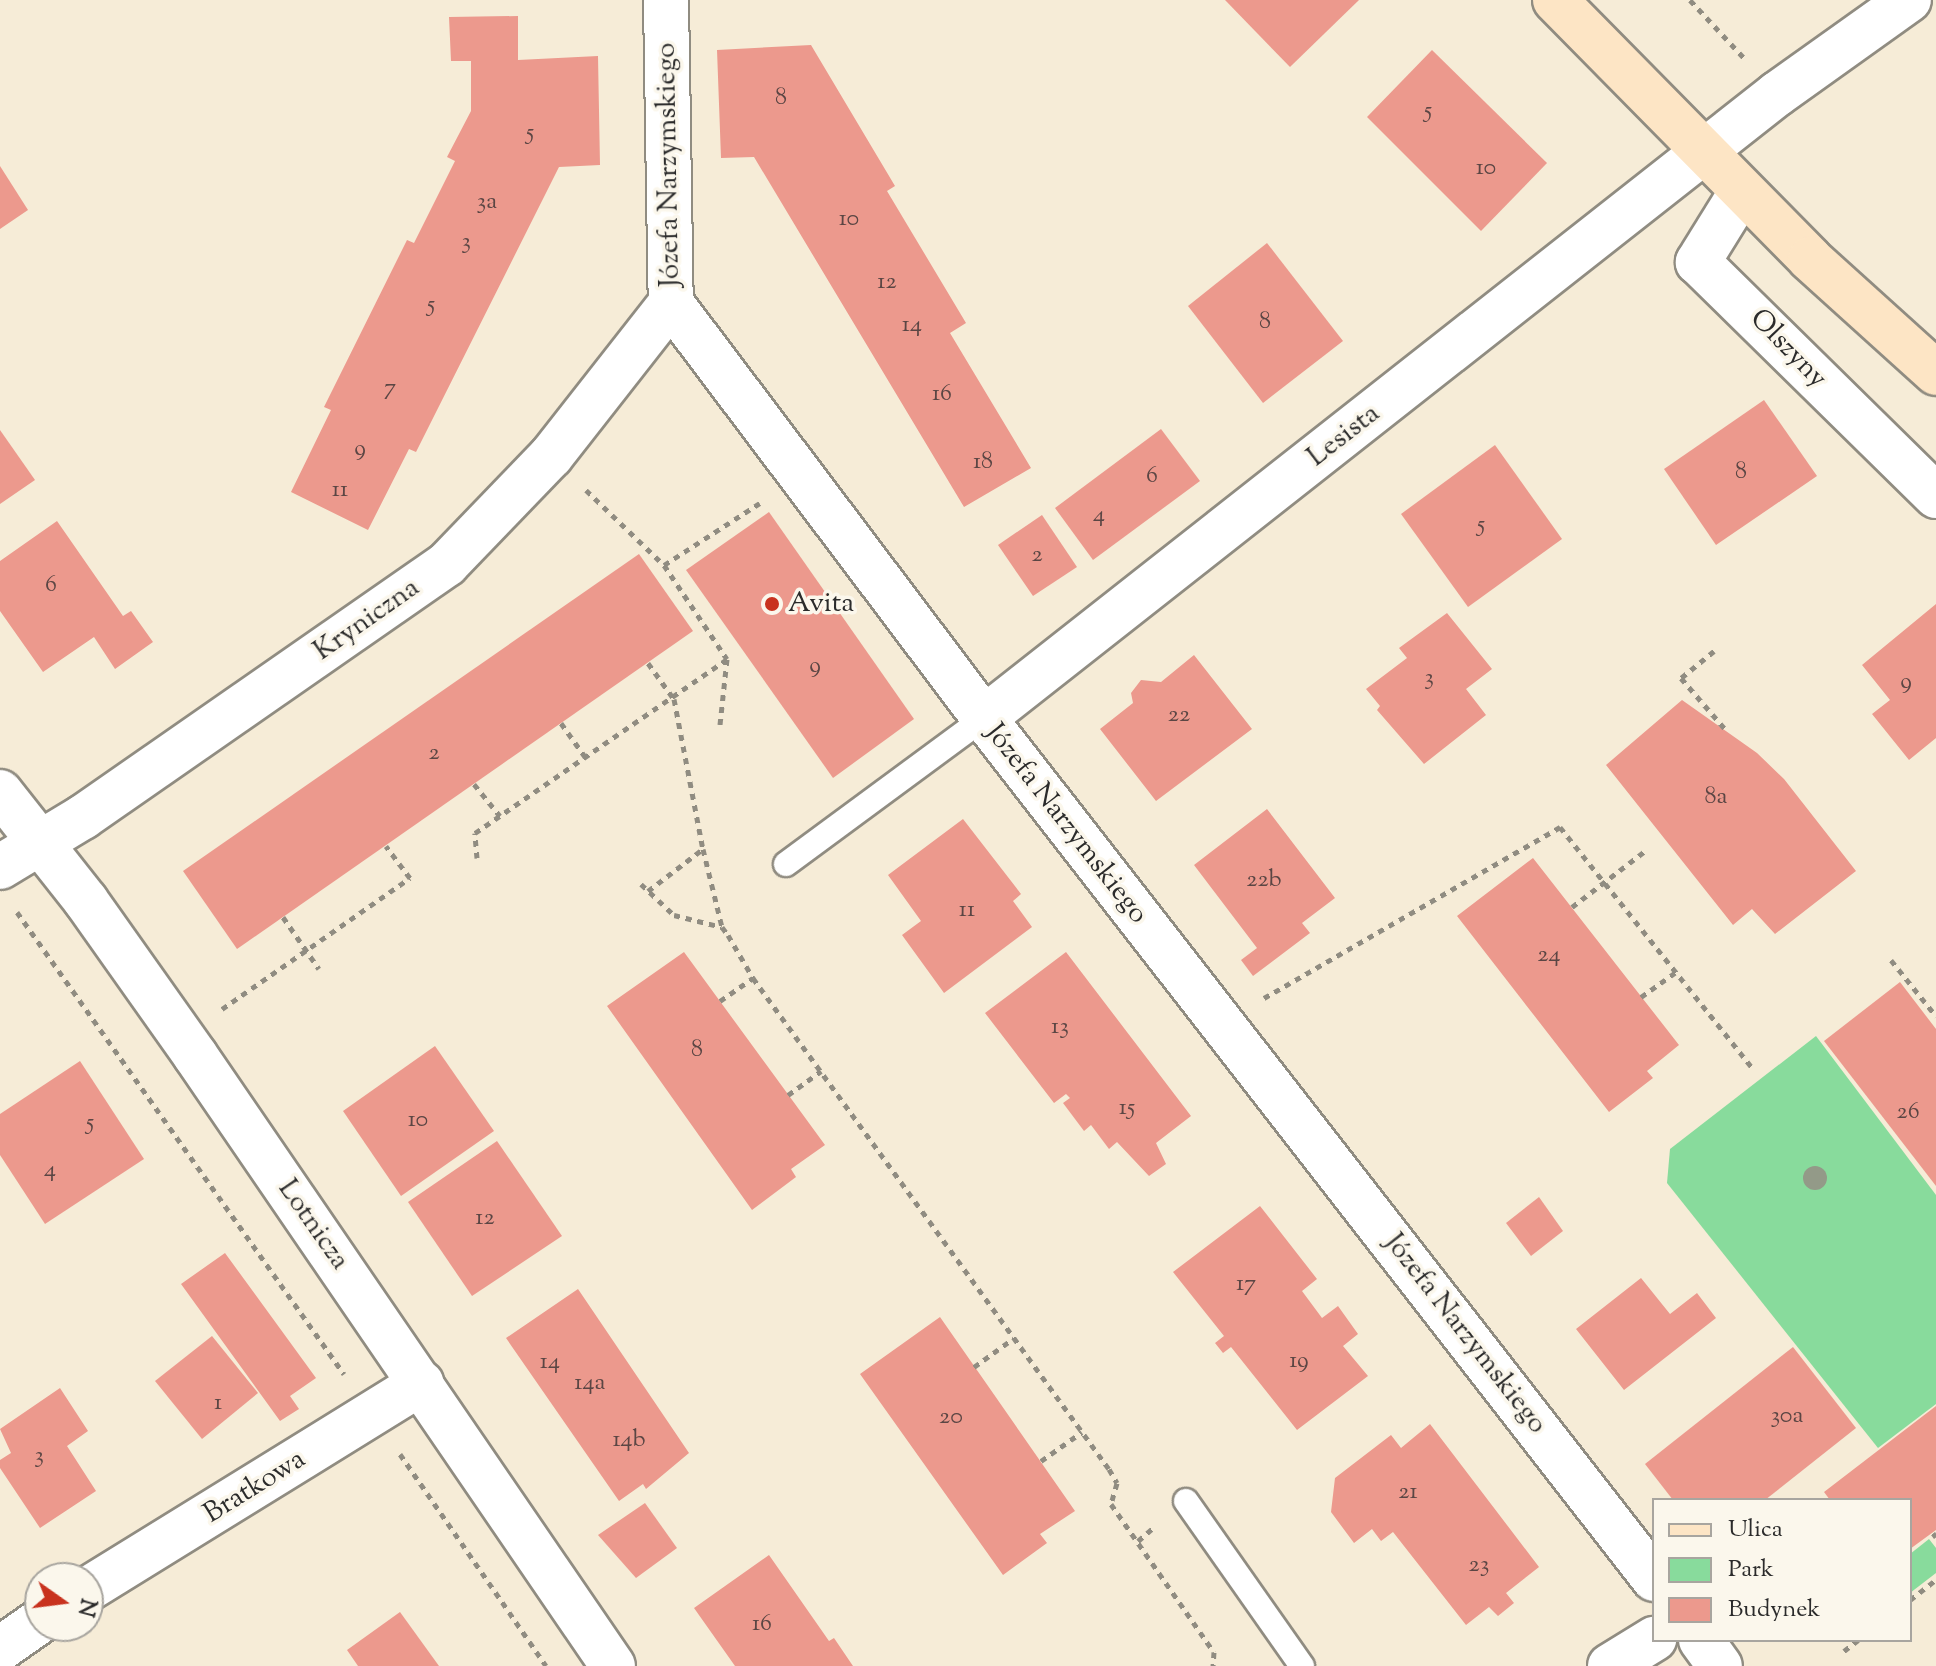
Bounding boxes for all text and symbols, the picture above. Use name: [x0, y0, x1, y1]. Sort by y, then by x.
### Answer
street label: Józefa Narzymskiego: [650, 42, 688, 288]
house number: 8: [775, 85, 787, 113]
house number: 5: [1424, 98, 1432, 126]
house number: 5: [526, 120, 534, 148]
house number: 10: [1476, 155, 1496, 183]
house number: 3a: [477, 189, 497, 217]
house number: 10: [839, 206, 859, 234]
house number: 3: [461, 229, 471, 257]
house number: 12: [877, 269, 897, 297]
house number: 5: [427, 292, 435, 320]
street label: Olszyny: [1742, 302, 1834, 396]
house number: 8: [1259, 309, 1271, 337]
house number: 14: [902, 312, 922, 340]
house number: 7: [384, 375, 396, 403]
house number: 16: [932, 381, 952, 409]
street label: Lesista: [1301, 397, 1387, 475]
house number: 9: [354, 436, 366, 464]
house number: 18: [973, 449, 993, 477]
house number: 8: [1735, 459, 1747, 487]
house number: 6: [1146, 463, 1158, 491]
house number: 11: [332, 477, 348, 505]
house number: 4: [1093, 502, 1105, 530]
house number: 5: [1477, 512, 1485, 540]
house number: 2: [1031, 542, 1043, 570]
street label: Kryniczna: [308, 571, 426, 669]
house number: 6: [45, 572, 57, 600]
place label: Avita: [788, 587, 854, 621]
marker: Avita: [763, 595, 781, 613]
house number: 9: [809, 653, 821, 681]
house number: 3: [1424, 665, 1434, 693]
house number: 9: [1900, 669, 1912, 697]
house number: 22: [1168, 702, 1190, 730]
street label: Józefa Narzymskiego: [978, 717, 1154, 931]
house number: 2: [428, 740, 440, 768]
house number: 8a: [1704, 784, 1728, 812]
house number: 22b: [1246, 867, 1282, 895]
house number: 11: [959, 897, 975, 925]
house number: 24: [1537, 942, 1561, 970]
house number: 13: [1051, 1014, 1069, 1042]
house number: 8: [691, 1037, 703, 1065]
house number: 15: [1119, 1095, 1135, 1123]
house number: 26: [1896, 1099, 1920, 1127]
house number: 10: [408, 1107, 428, 1135]
house number: 5: [86, 1110, 94, 1138]
house number: 4: [44, 1157, 56, 1185]
street label: Lotnicza: [270, 1174, 356, 1276]
house number: 12: [475, 1205, 495, 1233]
street label: Józefa Narzymskiego: [1377, 1227, 1553, 1441]
house number: 17: [1236, 1271, 1256, 1299]
house number: 19: [1289, 1348, 1309, 1376]
house number: 14: [540, 1349, 560, 1377]
house number: 14a: [574, 1370, 606, 1398]
house number: 1: [214, 1390, 222, 1418]
house number: 30a: [1770, 1403, 1804, 1431]
house number: 20: [939, 1404, 963, 1432]
house number: 14b: [612, 1427, 646, 1455]
house number: 3: [34, 1443, 44, 1471]
street label: Bratkowa: [198, 1443, 312, 1531]
house number: 21: [1398, 1479, 1418, 1507]
legend: [1652, 1498, 1912, 1642]
text: Ulica: [1728, 1513, 1783, 1547]
house number: 23: [1469, 1552, 1489, 1580]
text: Park: [1728, 1553, 1774, 1587]
north arrow: [24, 1562, 104, 1642]
text: Budynek: [1728, 1593, 1820, 1627]
text: N: [68, 1595, 103, 1620]
house number: 16: [752, 1611, 772, 1639]

